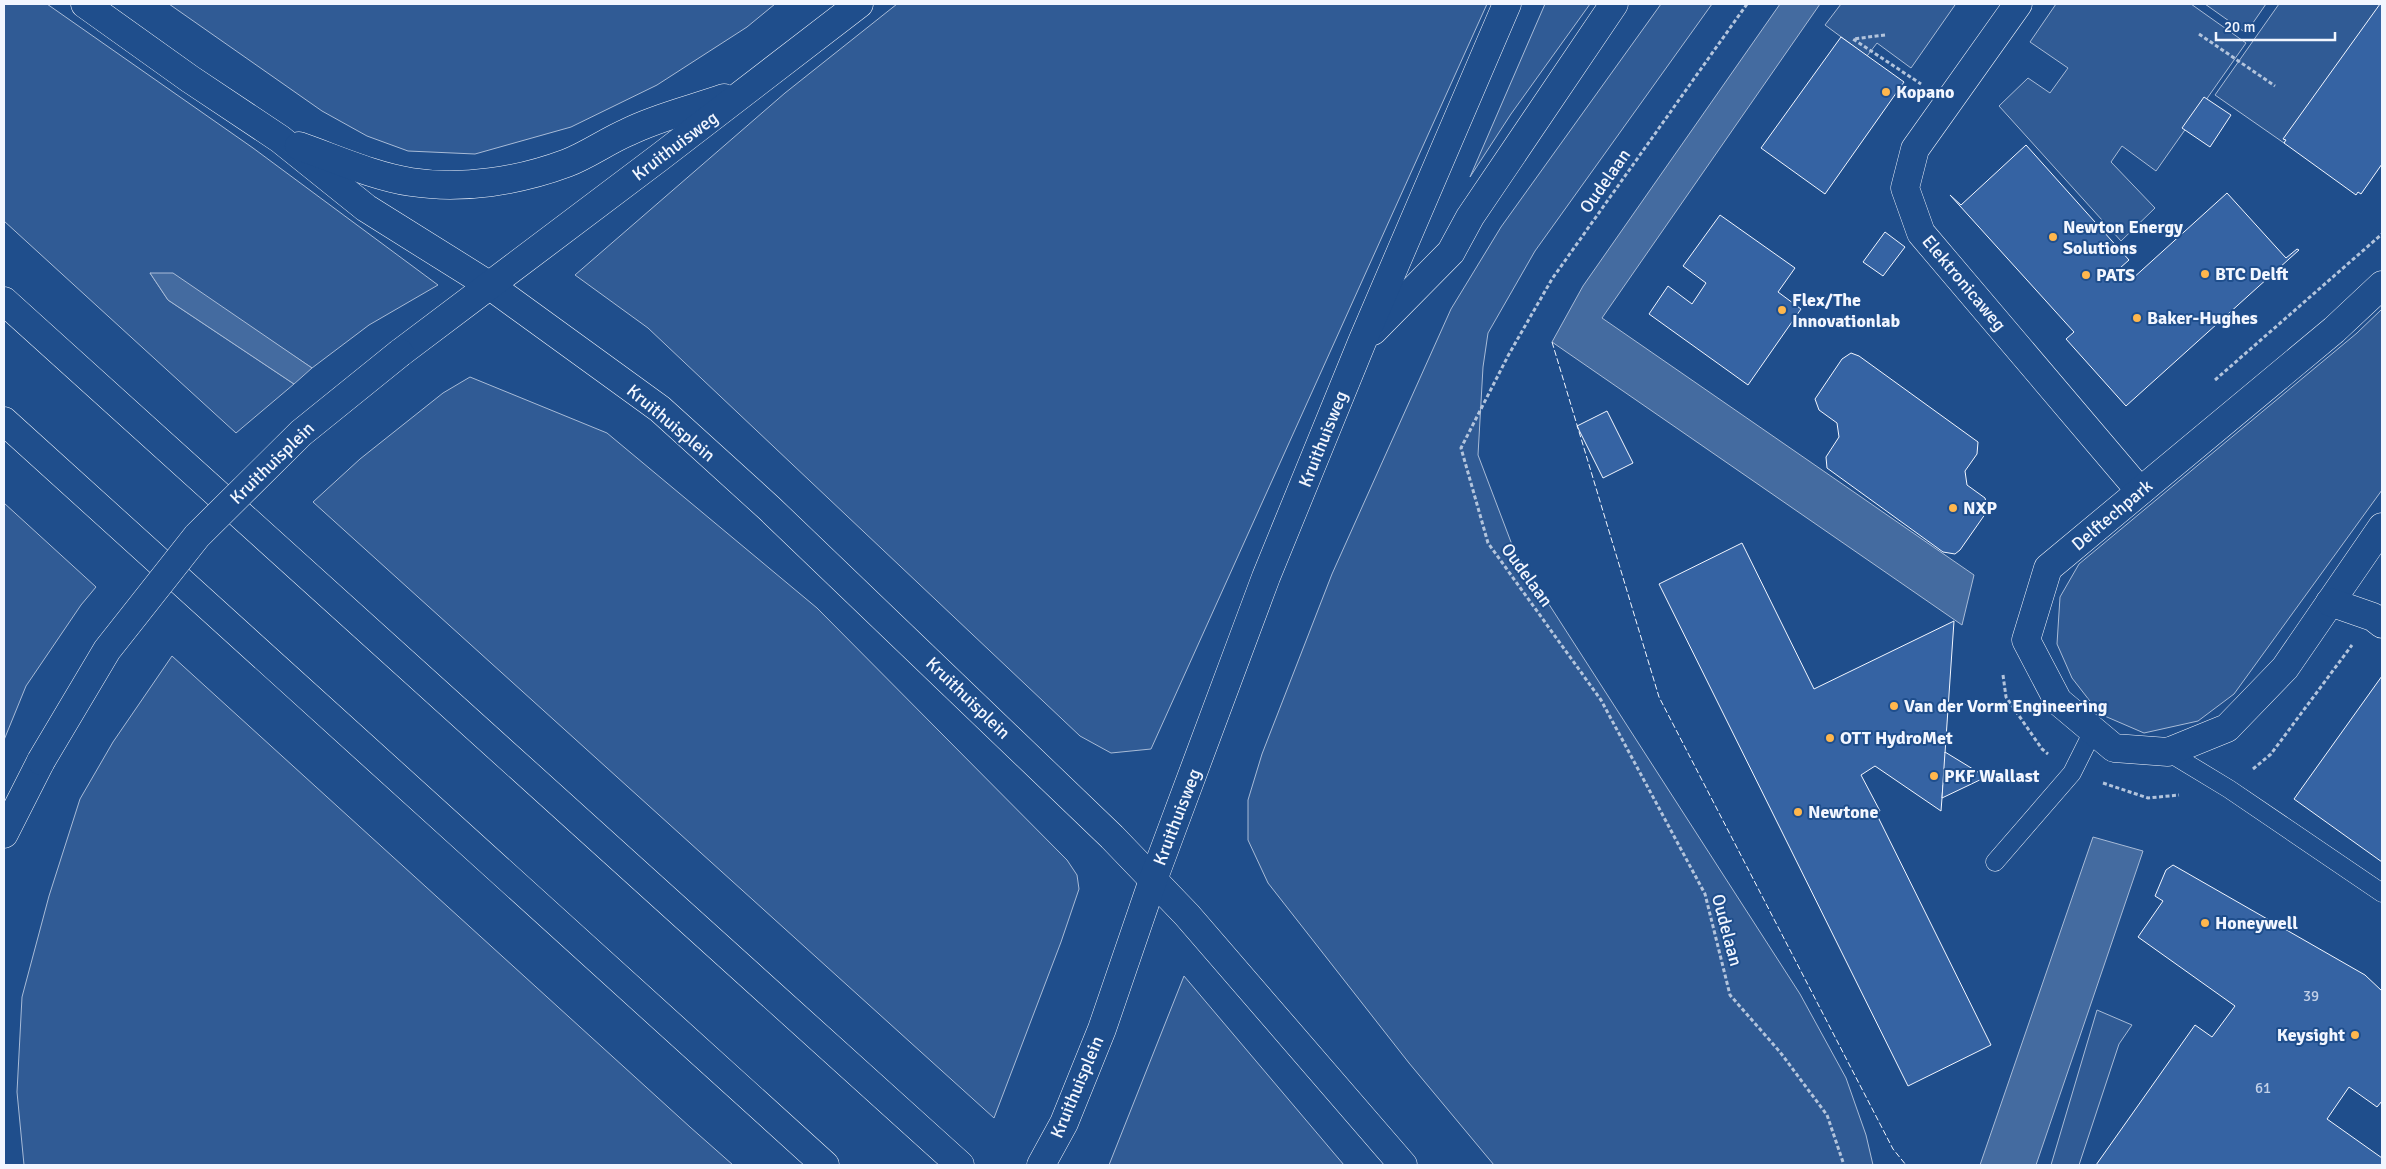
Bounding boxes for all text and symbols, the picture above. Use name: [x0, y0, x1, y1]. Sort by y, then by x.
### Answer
scale bar: [2216, 10, 2335, 42]
text: 20 m: [2224, 18, 2255, 36]
place label: Kopano: [1896, 81, 1955, 103]
marker: Kopano: [1880, 86, 1892, 98]
street label: Kruithuisweg: [628, 107, 722, 185]
street label: Oudelaan: [1575, 145, 1635, 217]
place label: Newton Energy Solutions: [2063, 216, 2183, 259]
street label: Elektronicaweg: [1917, 230, 2011, 336]
marker: Newton Energy Solutions: [2047, 231, 2059, 243]
place label: BTC Delft: [2215, 263, 2289, 285]
place label: PATS: [2096, 264, 2135, 286]
marker: BTC Delft: [2199, 268, 2211, 280]
marker: PATS: [2080, 269, 2092, 281]
place label: Flex/The Innovationlab: [1792, 289, 1901, 332]
marker: Flex/The Innovationlab: [1776, 304, 1788, 316]
place label: Baker-Hughes: [2147, 307, 2258, 329]
marker: Baker-Hughes: [2131, 312, 2143, 324]
street label: Kruithuisplein: [622, 380, 720, 466]
street label: Kruithuisweg: [1294, 388, 1352, 490]
street label: Kruithuisplein: [225, 417, 319, 509]
street label: Delftechpark: [2067, 475, 2157, 555]
place label: NXP: [1963, 497, 1998, 519]
marker: NXP: [1947, 502, 1959, 514]
street label: Oudelaan: [1496, 539, 1558, 611]
street label: Kruithuisplein: [921, 652, 1015, 744]
place label: Van der Vorm Engineering: [1904, 695, 2108, 717]
marker: Van der Vorm Engineering: [1888, 700, 1900, 712]
place label: OTT HydroMet: [1840, 727, 1953, 749]
marker: OTT HydroMet: [1824, 732, 1836, 744]
place label: PKF Wallast: [1944, 765, 2040, 787]
street label: Kruithuisweg: [1148, 766, 1206, 868]
marker: PKF Wallast: [1928, 770, 1940, 782]
place label: Newtone: [1808, 801, 1878, 823]
marker: Newtone: [1792, 806, 1804, 818]
street label: Oudelaan: [1707, 892, 1747, 968]
place label: Honeywell: [2215, 912, 2298, 934]
marker: Honeywell: [2199, 917, 2211, 929]
house number: 39: [2303, 987, 2319, 1005]
place label: Keysight: [2277, 1024, 2345, 1046]
marker: Keysight: [2349, 1029, 2361, 1041]
street label: Kruithuisplein: [1046, 1033, 1108, 1141]
house number: 61: [2255, 1079, 2271, 1097]

